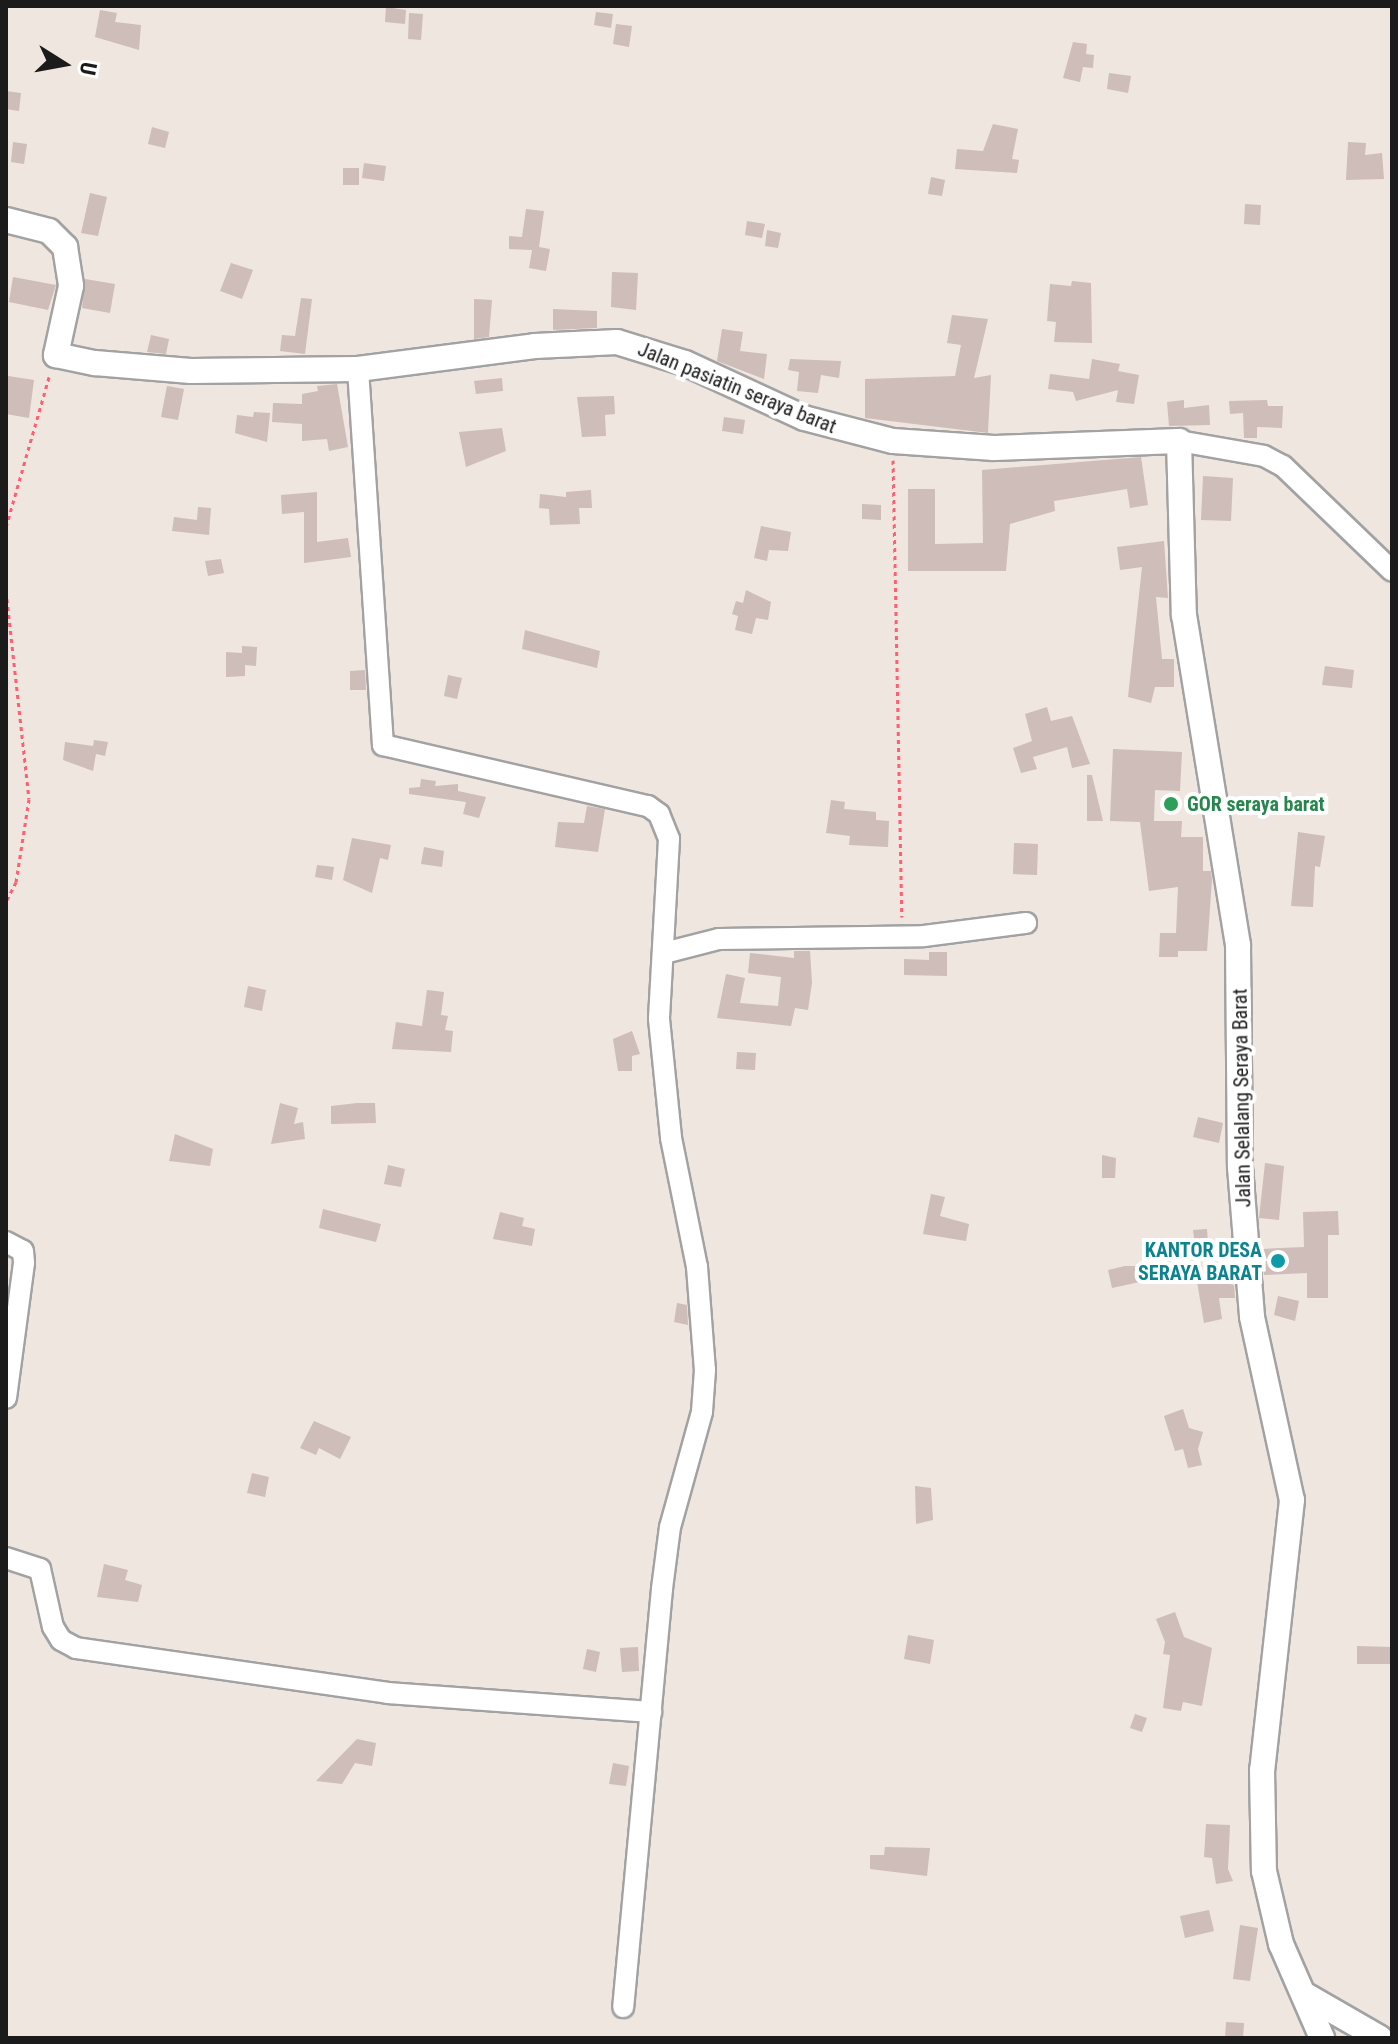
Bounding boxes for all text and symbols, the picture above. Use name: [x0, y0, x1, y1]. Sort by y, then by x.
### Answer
north arrow: [24, 24, 104, 104]
text: U: [75, 60, 102, 77]
street label: Jalan pasiatin seraya barat: [634, 337, 840, 439]
place label: GOR seraya barat: [1187, 792, 1325, 816]
marker: GOR seraya barat: [1162, 795, 1180, 813]
street label: Jalan Selalang Seraya Barat: [1228, 988, 1256, 1208]
place label: KANTOR DESA SERAYA BARAT: [1138, 1238, 1262, 1285]
marker: KANTOR DESA SERAYA BARAT: [1269, 1252, 1287, 1270]

